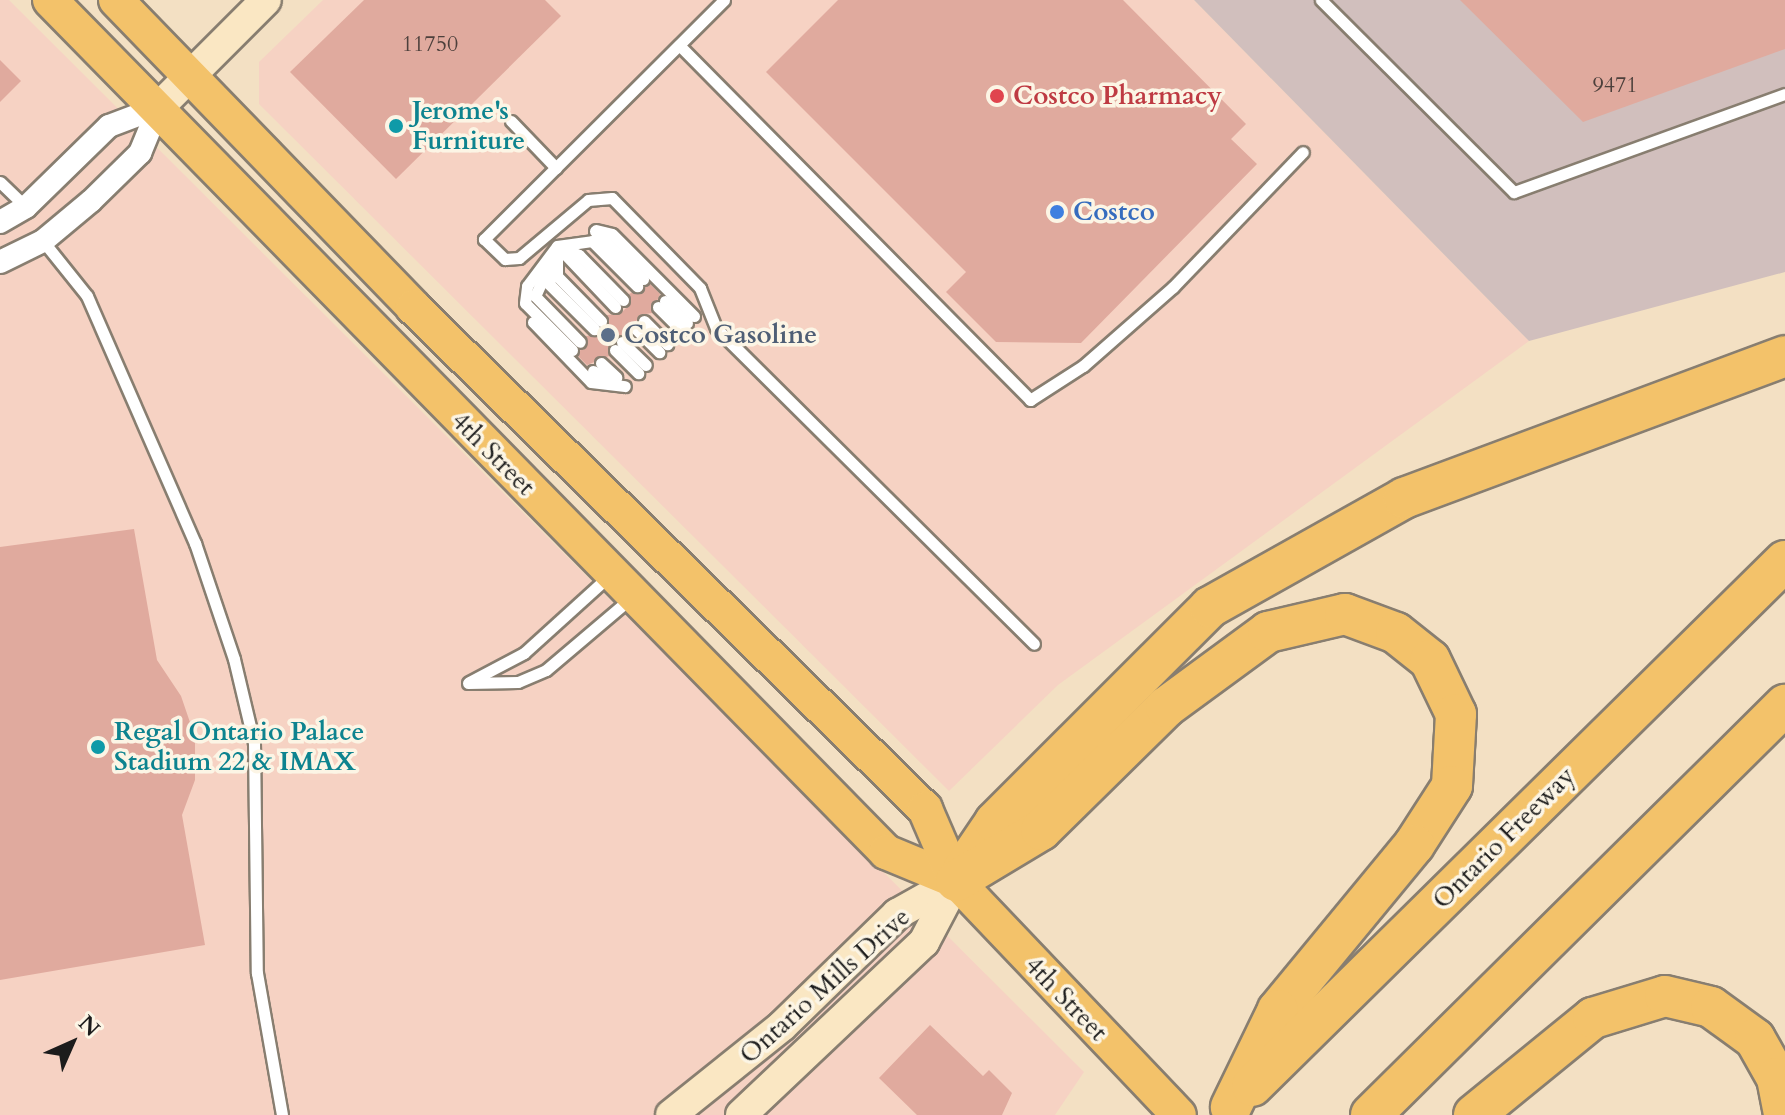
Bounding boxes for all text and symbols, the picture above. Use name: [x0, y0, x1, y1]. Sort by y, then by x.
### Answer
house number: 11750: [402, 32, 458, 58]
house number: 9471: [1592, 73, 1638, 99]
place label: Costco Pharmacy: [1013, 80, 1222, 112]
marker: Costco Pharmacy: [988, 87, 1006, 105]
place label: Jerome's Furniture: [412, 95, 525, 156]
marker: Jerome's Furniture: [387, 117, 405, 135]
place label: Costco: [1073, 196, 1155, 228]
marker: Costco: [1048, 203, 1066, 221]
place label: Costco Gasoline: [624, 319, 817, 351]
marker: Costco Gasoline: [599, 326, 617, 344]
street label: 4th Street: [445, 406, 541, 502]
place label: Regal Ontario Palace Stadium 22 & IMAX: [114, 716, 364, 778]
marker: Regal Ontario Palace Stadium 22 & IMAX: [89, 738, 107, 756]
street label: Ontario Freeway: [1426, 760, 1582, 916]
street label: Ontario Mills Drive: [734, 901, 916, 1071]
street label: 4th Street: [1018, 950, 1114, 1048]
north arrow: [32, 1003, 112, 1083]
text: N: [72, 1009, 106, 1043]

